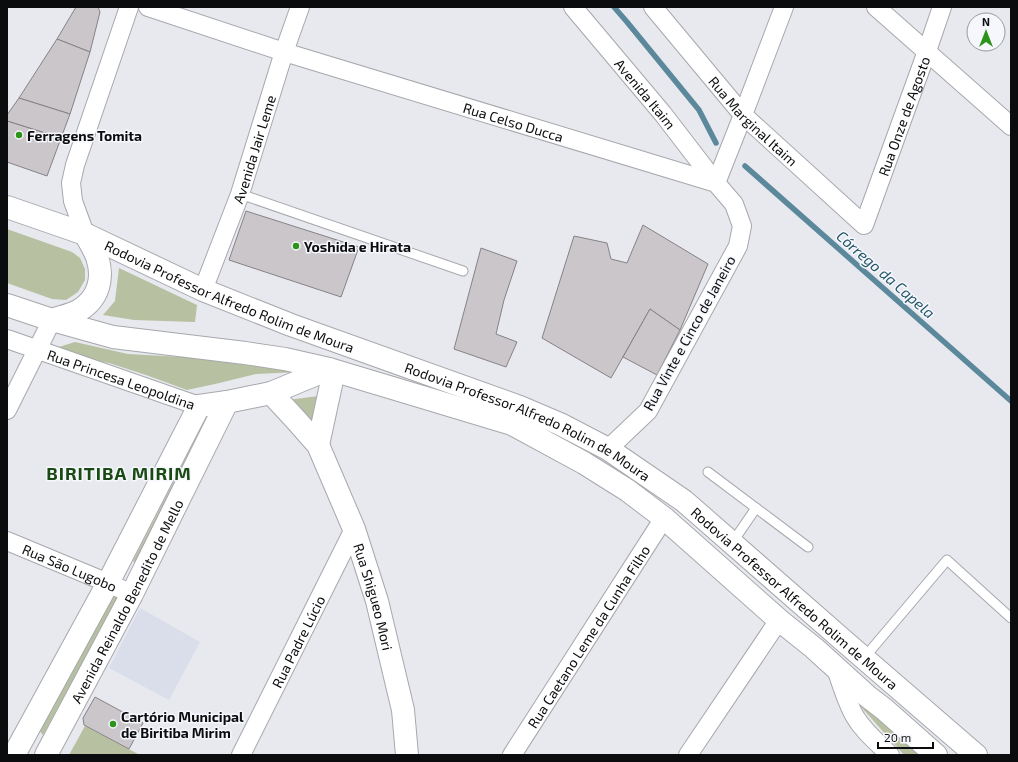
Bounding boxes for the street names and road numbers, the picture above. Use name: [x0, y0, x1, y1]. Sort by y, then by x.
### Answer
street label: Rua Onze de Agosto: [874, 54, 933, 178]
street label: Avenida Itaim: [611, 55, 680, 132]
street label: Rua Marginal Itaim: [706, 72, 801, 169]
street label: Avenida Jair Leme: [229, 93, 279, 206]
street label: Rua Celso Ducca: [461, 98, 566, 145]
street label: Rodovia Professor Alfredo Rolim de Moura: [102, 236, 357, 355]
street label: Rua Vinte e Cinco de Janeiro: [639, 252, 739, 413]
street label: Rua Princesa Leopoldina: [45, 345, 197, 412]
street label: Rodovia Professor Alfredo Rolim de Moura: [403, 358, 654, 484]
street label: Avenida Reinaldo Benedito de Mello: [67, 496, 186, 706]
street label: Rodovia Professor Alfredo Rolim de Moura: [688, 503, 902, 693]
street label: Rua São Lugobo: [20, 540, 120, 595]
street label: Rua Shigueo Mori: [351, 541, 397, 652]
street label: Rua Caetano Leme da Cunha Filho: [523, 542, 653, 731]
street label: Rua Padre Lúcio: [268, 592, 328, 690]

